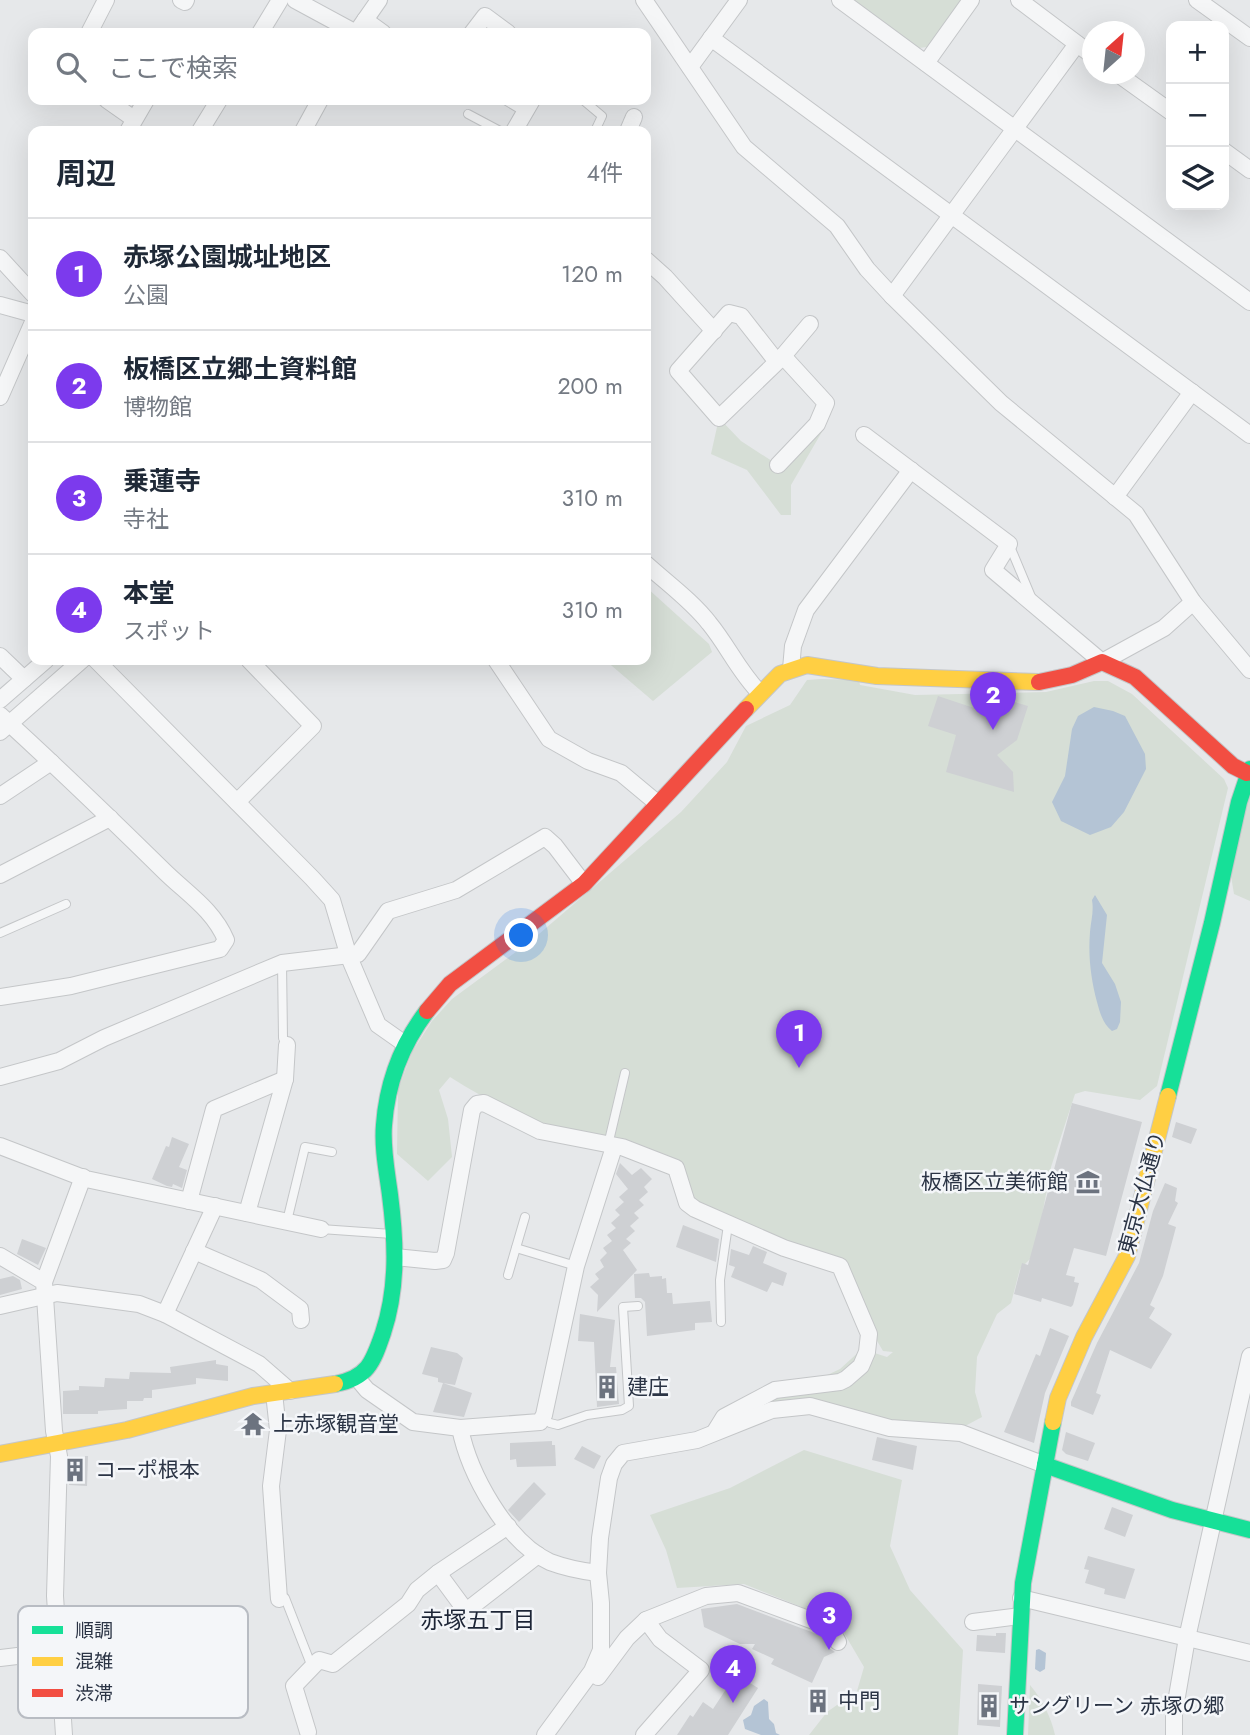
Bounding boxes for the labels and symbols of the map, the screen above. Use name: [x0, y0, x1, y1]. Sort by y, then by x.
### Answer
north arrow: [1082, 21, 1145, 84]
pin: 2: [970, 672, 1016, 730]
your location: [504, 918, 538, 952]
pin: 1: [776, 1010, 822, 1068]
street label: 東京大仏通り: [1111, 1128, 1173, 1258]
place label: 板橋区立美術館: [921, 1167, 1068, 1197]
museum icon: 板橋区立美術館: [1074, 1168, 1102, 1196]
place label: 建庄: [627, 1372, 669, 1402]
building icon: 建庄: [593, 1373, 621, 1401]
place label: 上赤塚観音堂: [273, 1409, 399, 1439]
temple icon: 上赤塚観音堂: [239, 1410, 267, 1438]
place label: コーポ根本: [95, 1455, 200, 1485]
building icon: コーポ根本: [61, 1456, 89, 1484]
pin: 3: [806, 1592, 852, 1650]
district label: 赤塚五丁目: [421, 1603, 536, 1637]
legend: [18, 1606, 248, 1718]
text: 順調: [75, 1617, 113, 1644]
pin: 4: [710, 1645, 756, 1703]
text: 混雑: [75, 1648, 113, 1675]
text: 渋滞: [75, 1680, 113, 1707]
place label: 中門: [838, 1686, 880, 1716]
building icon: 中門: [804, 1687, 832, 1715]
place label: サングリーン 赤塚の郷: [1009, 1691, 1224, 1721]
building icon: サングリーン 赤塚の郷: [975, 1692, 1003, 1720]

